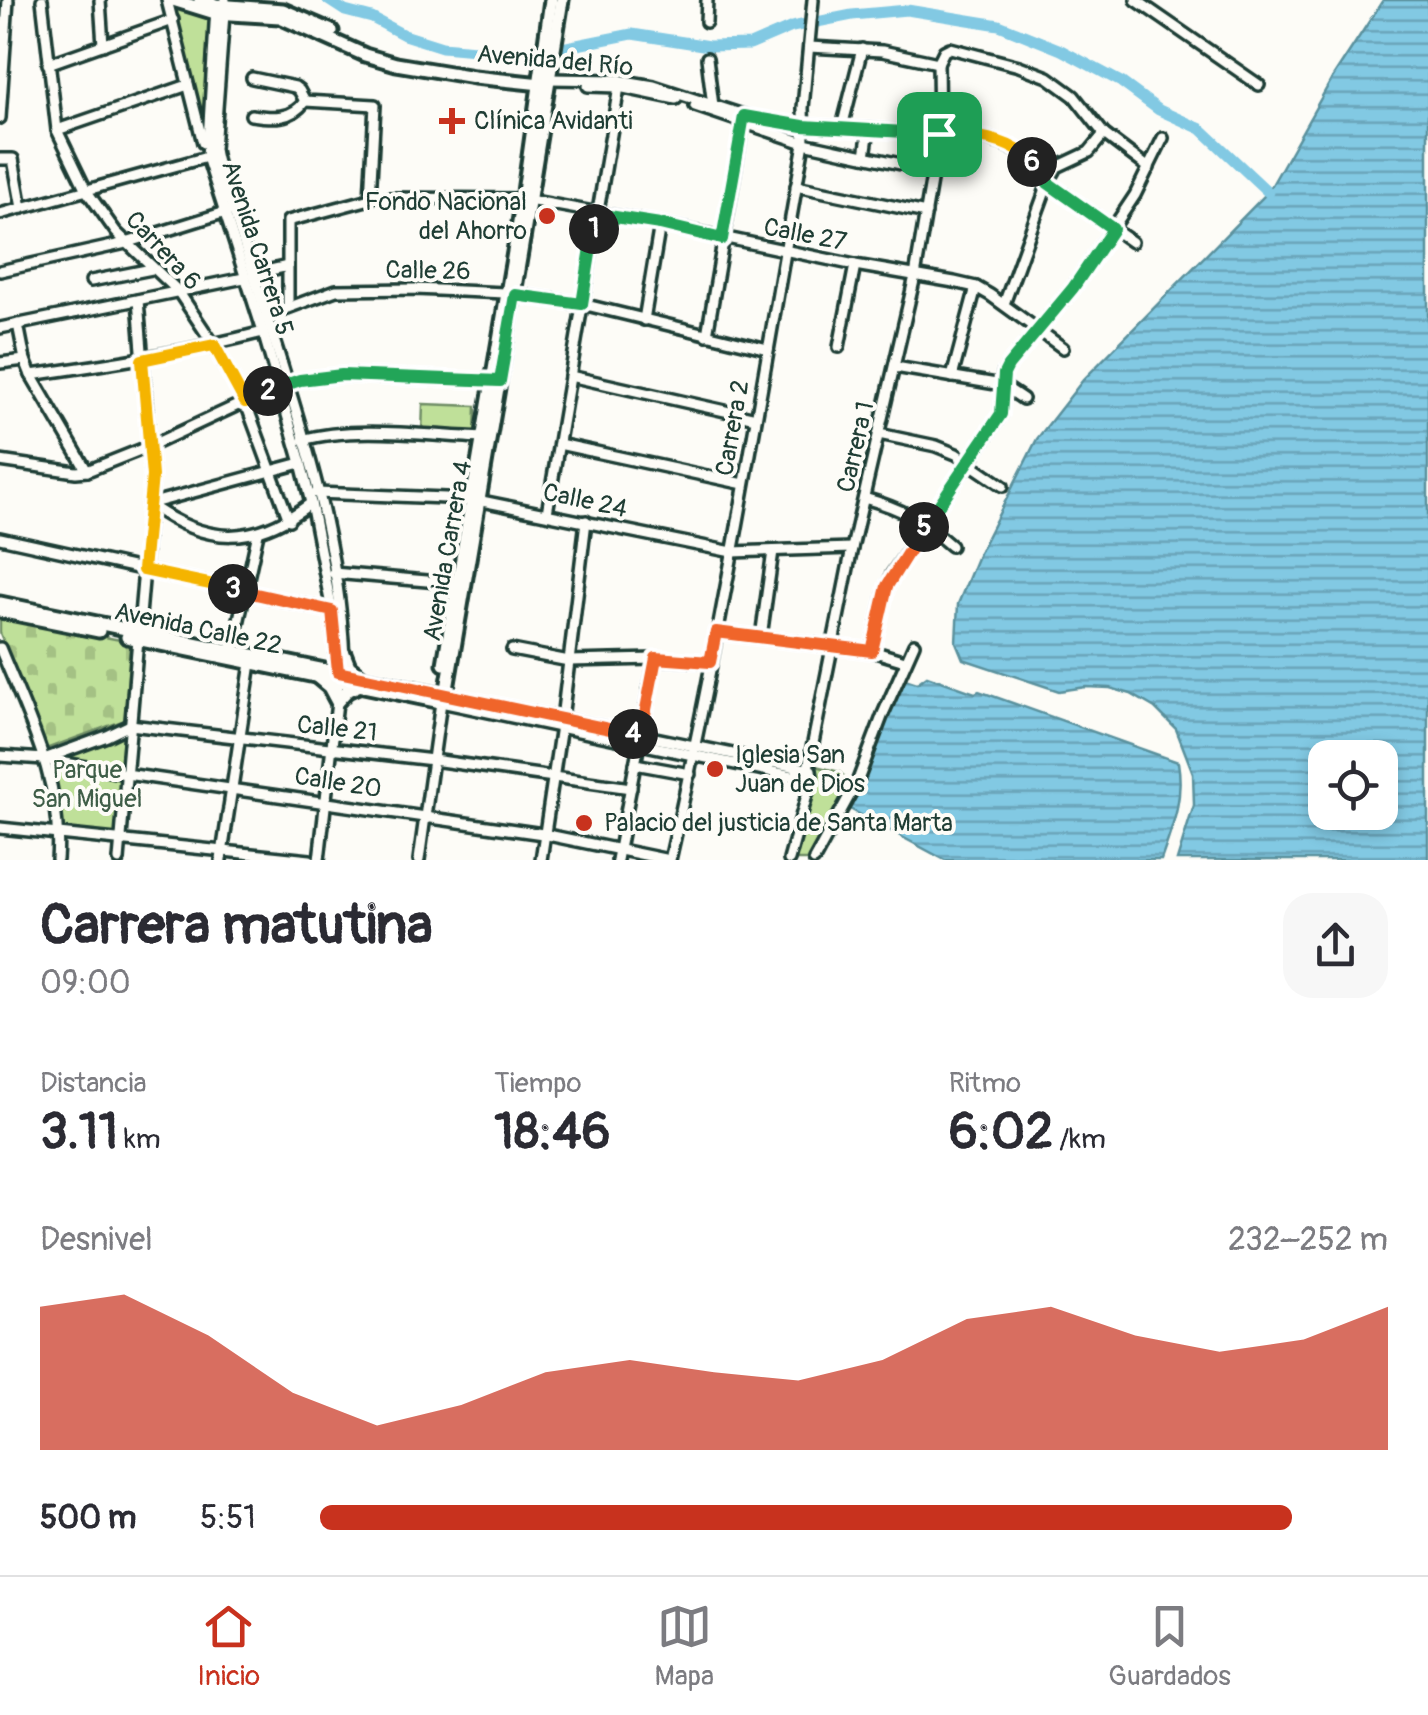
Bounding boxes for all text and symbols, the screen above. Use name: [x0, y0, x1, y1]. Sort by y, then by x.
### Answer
street label: Avenida del Río: [476, 39, 634, 83]
pin: [897, 92, 982, 177]
place label: Clínica Avidanti: [474, 106, 633, 137]
icon: arrive: [912, 107, 967, 162]
marker: Clínica Avidanti: [439, 108, 465, 134]
pin: 6: [1007, 137, 1057, 187]
text: 6: [1024, 144, 1040, 179]
street label: Avenida Carrera 5: [214, 157, 300, 339]
place label: Fondo Nacional del Ahorro: [365, 187, 527, 247]
pin: 1: [569, 204, 619, 254]
street label: Carrera 6: [118, 205, 208, 297]
marker: Fondo Nacional del Ahorro: [536, 205, 558, 227]
text: 1: [589, 211, 599, 246]
street label: Calle 27: [761, 212, 849, 258]
street label: Calle 26: [385, 255, 471, 287]
pin: 2: [243, 366, 293, 416]
text: 2: [260, 373, 276, 408]
street label: Carrera 2: [709, 378, 757, 478]
street label: Carrera 1: [830, 398, 882, 496]
street label: Avenida Carrera 4: [417, 458, 479, 644]
street label: Calle 24: [540, 477, 630, 525]
pin: 5: [899, 502, 949, 552]
text: 5: [916, 509, 932, 544]
pin: 3: [208, 564, 258, 614]
text: 3: [225, 571, 241, 606]
street label: Avenida Calle 22: [111, 596, 285, 662]
street label: Calle 21: [295, 709, 379, 749]
pin: 4: [608, 709, 658, 759]
text: 4: [625, 716, 641, 751]
place label: Iglesia San Juan de Dios: [735, 740, 865, 800]
map controls: [1308, 740, 1398, 830]
button: locate: [1308, 740, 1398, 830]
park label: Parque San Miguel: [32, 755, 142, 815]
marker: Iglesia San Juan de Dios: [704, 758, 726, 780]
street label: Calle 20: [292, 761, 384, 805]
place label: Palacio del justicia de Santa Marta: [604, 808, 953, 839]
marker: Palacio del justicia de Santa Marta: [573, 812, 595, 834]
text: Carrera matutina: [40, 891, 433, 960]
button: share: [1283, 893, 1388, 998]
text: 09:00: [40, 963, 131, 1003]
text: Distancia: [40, 1066, 147, 1101]
text: Tiempo: [494, 1066, 582, 1101]
text: Ritmo: [949, 1066, 1021, 1101]
text: 3.11: [40, 1101, 118, 1164]
text: 18:46: [494, 1101, 611, 1164]
text: 6:02: [949, 1101, 1053, 1164]
text: km: [118, 1122, 161, 1157]
text: /km: [1053, 1122, 1106, 1157]
text: Desnivel: [40, 1220, 153, 1260]
text: 232–252 m: [1228, 1220, 1388, 1260]
text: 500 m: [40, 1498, 136, 1538]
text: 5:51: [200, 1498, 256, 1538]
tab: Inicio: [197, 1599, 260, 1694]
tab: Mapa: [655, 1599, 714, 1694]
tab: Guardados: [1108, 1599, 1231, 1694]

